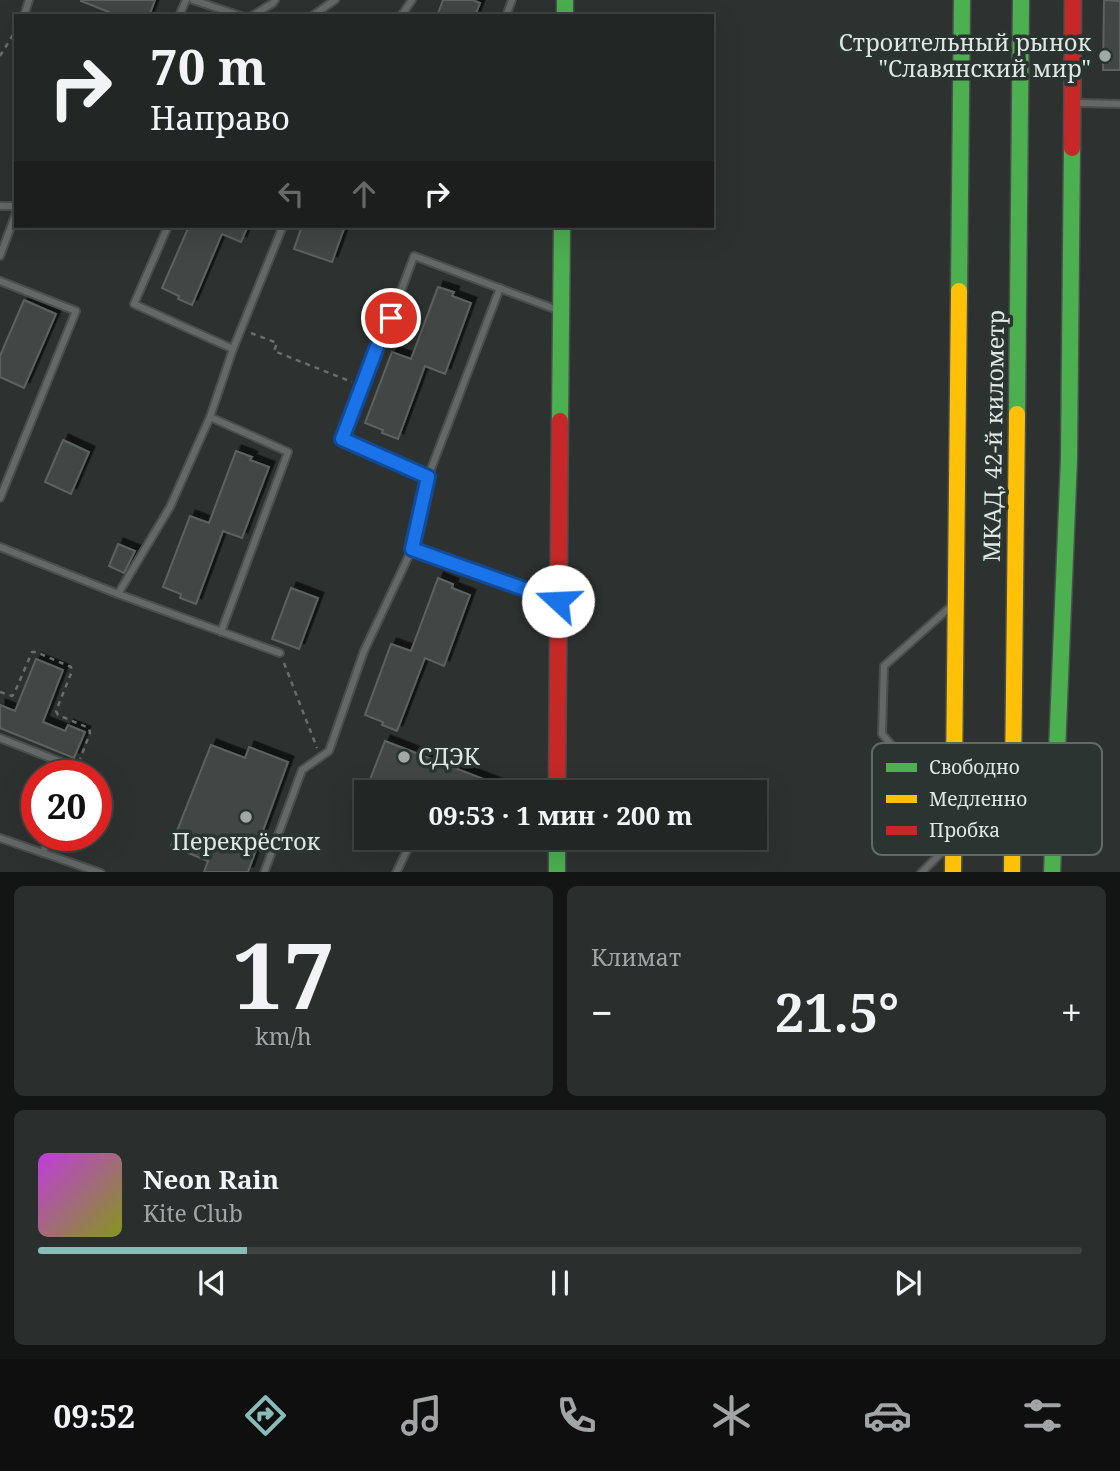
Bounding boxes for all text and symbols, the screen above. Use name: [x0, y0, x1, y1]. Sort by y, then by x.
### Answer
place label: Строительный рынок "Славянский мир": [839, 26, 1091, 84]
text: 70 m: [150, 33, 266, 99]
icon: right: [35, 42, 126, 133]
marker: Строительный рынок "Славянский мир": [1097, 48, 1113, 64]
text: Направо: [150, 96, 290, 139]
icon: left: [272, 175, 310, 213]
icon: ahead: [345, 175, 383, 213]
icon: right: [418, 175, 456, 213]
pin: [361, 288, 421, 348]
icon: arrive: [372, 299, 410, 337]
street label: МКАД, 42-й километр: [975, 310, 1011, 562]
position arrow: [521, 564, 595, 638]
place label: СДЭК: [418, 740, 481, 772]
legend: [872, 743, 1102, 855]
marker: СДЭК: [396, 749, 412, 765]
text: Свободно: [929, 754, 1020, 780]
speed limit sign: 20: [21, 760, 112, 851]
text: Медленно: [929, 786, 1027, 812]
text: 09:53 · 1 мин · 200 m: [428, 797, 693, 833]
marker: Перекрёсток: [238, 809, 254, 825]
text: Пробка: [929, 817, 1000, 843]
place label: Перекрёсток: [172, 825, 321, 857]
text: 17: [232, 912, 335, 1036]
text: Климат: [591, 941, 681, 973]
text: 21.5°: [775, 976, 899, 1047]
text: −: [591, 986, 613, 1038]
text: +: [1061, 986, 1082, 1038]
text: km/h: [255, 1020, 312, 1052]
text: Neon Rain: [143, 1161, 279, 1197]
text: Kite Club: [143, 1197, 243, 1229]
icon: previous: [193, 1264, 231, 1302]
icon: pause: [541, 1264, 579, 1302]
icon: next: [889, 1264, 927, 1302]
icon: directions: [241, 1391, 290, 1440]
icon: music: [397, 1391, 446, 1440]
icon: phone: [552, 1391, 601, 1440]
icon: climate: [707, 1391, 756, 1440]
icon: car: [863, 1391, 912, 1440]
icon: filters: [1018, 1391, 1067, 1440]
text: 09:52: [53, 1394, 135, 1437]

